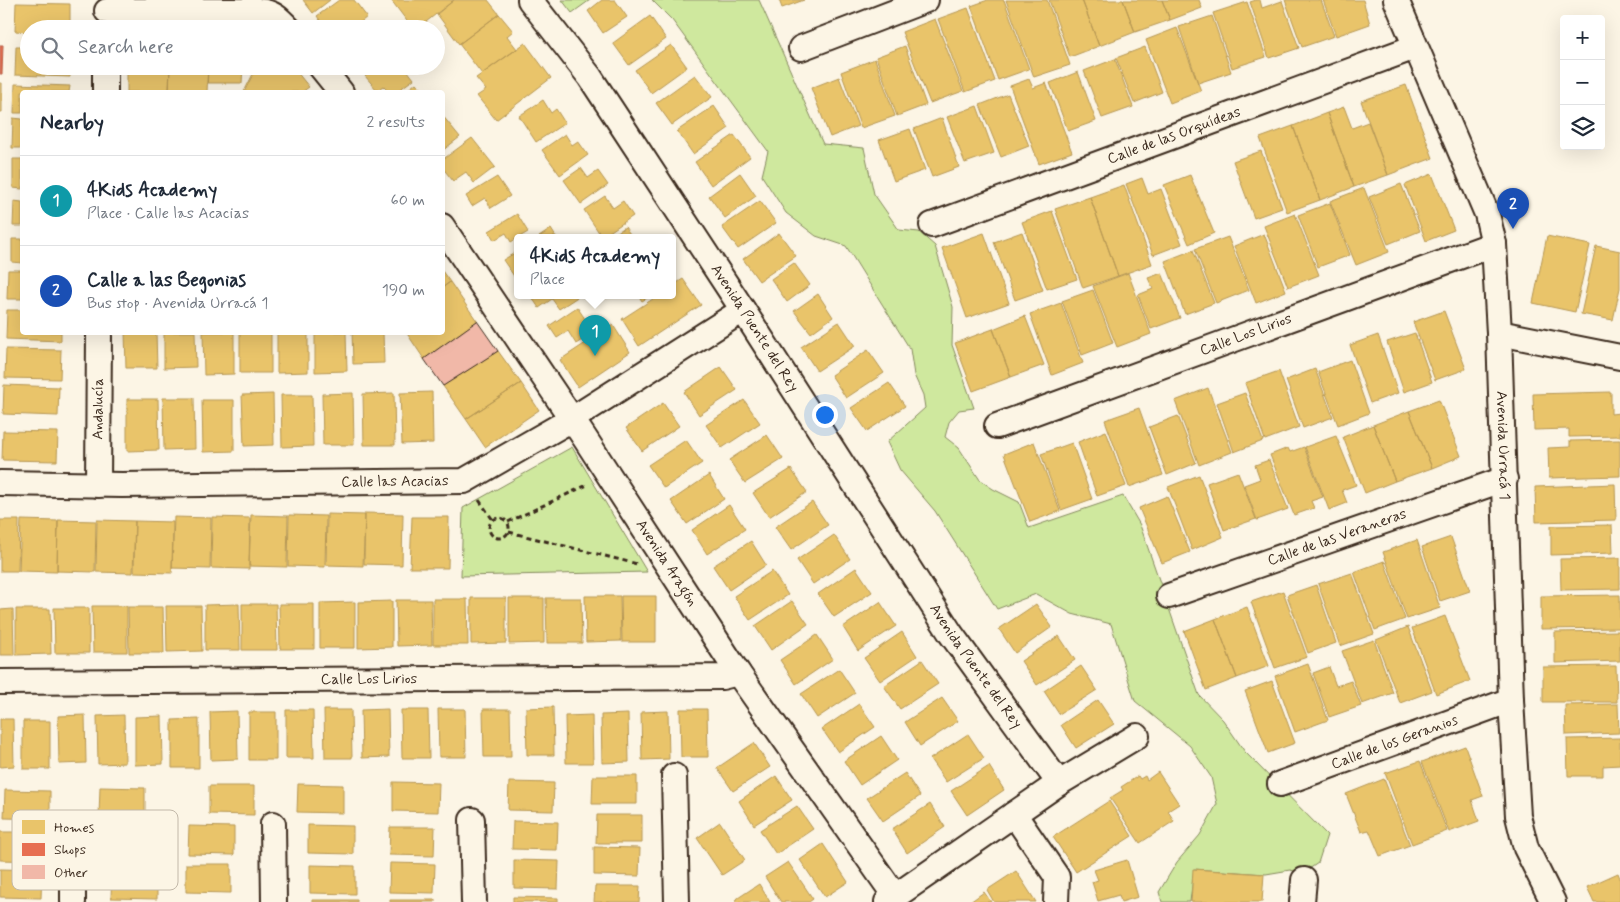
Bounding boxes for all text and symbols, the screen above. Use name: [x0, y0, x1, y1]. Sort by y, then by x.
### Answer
map controls: [1560, 15, 1605, 150]
button: +: [1560, 15, 1605, 60]
search box: [20, 20, 445, 75]
icon: search: [38, 34, 66, 62]
text: Search here: [78, 35, 174, 60]
button: −: [1560, 60, 1605, 105]
street label: Calle de las Orquídeas: [1105, 102, 1244, 170]
button: layers: [1560, 105, 1605, 150]
text: Nearby: [40, 109, 104, 137]
text: 2 results: [367, 112, 425, 133]
text: 4Kids Academy: [87, 178, 217, 203]
pin: 2: [1497, 188, 1529, 229]
text: 1: [52, 190, 60, 211]
text: 60 m: [391, 190, 425, 211]
text: Place · Calle las Acacias: [87, 203, 249, 224]
popup: [514, 234, 676, 299]
text: 4Kids Academy: [530, 244, 660, 269]
street label: Avenida Puente del Rey: [706, 261, 803, 396]
text: Calle a las Begonias: [87, 268, 246, 293]
text: Place: [530, 269, 565, 290]
text: 2: [52, 280, 60, 301]
text: 190 m: [382, 280, 425, 301]
text: Bus stop · Avenida Urracá 1: [87, 293, 268, 314]
street label: Calle Los Lirios: [1197, 309, 1295, 361]
pin: 1: [579, 315, 611, 356]
street label: Andalucía: [88, 378, 109, 440]
street label: Avenida Urracá 1: [1491, 391, 1514, 500]
your location: [812, 402, 838, 428]
street label: Calle las Acacias: [341, 471, 449, 492]
street label: Calle de las Veraneras: [1265, 504, 1410, 571]
street label: Avenida Aragón: [631, 516, 702, 610]
street label: Avenida Puente del Rey: [924, 600, 1027, 733]
street label: Calle Los Lirios: [321, 669, 418, 690]
street label: Calle de los Geranios: [1328, 710, 1461, 775]
legend: [12, 810, 178, 890]
text: Homes: [54, 819, 95, 837]
text: Shops: [54, 841, 86, 859]
text: Other: [54, 864, 88, 882]

